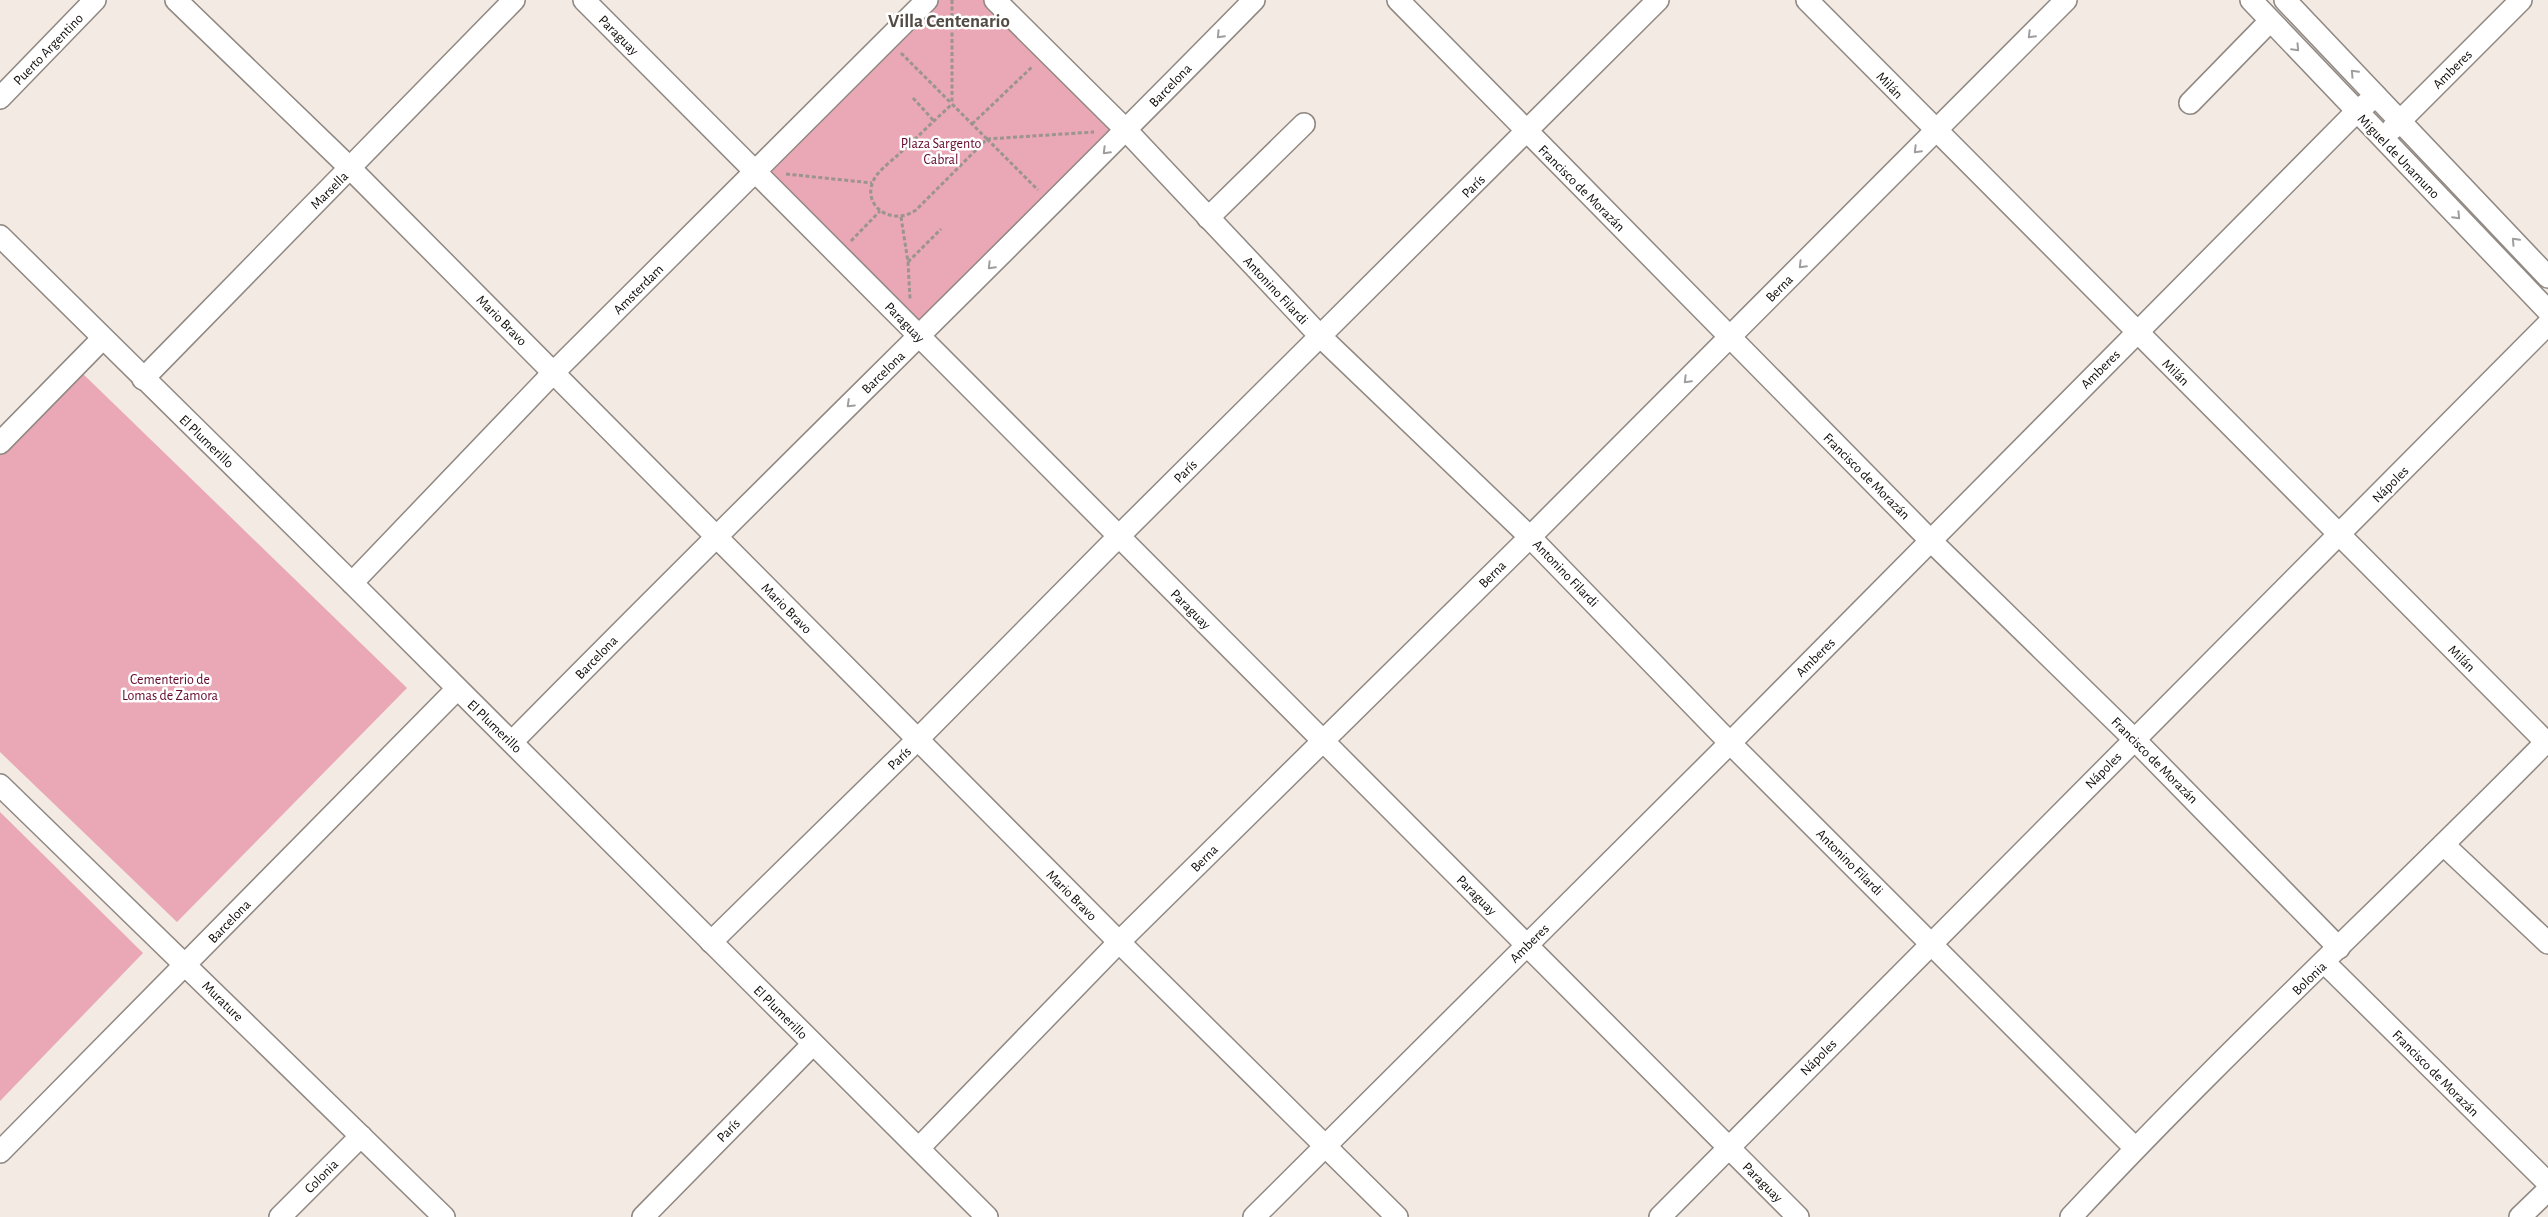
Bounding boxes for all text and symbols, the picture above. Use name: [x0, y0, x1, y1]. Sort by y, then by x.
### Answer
street label: Puerto Argentino: [11, 11, 86, 88]
district label: Villa Centenario: [888, 12, 1010, 31]
street label: Paraguay: [596, 13, 641, 58]
one-way arrow: [1216, 29, 1225, 38]
one-way arrow: [2028, 29, 2037, 38]
one-way arrow: [2290, 43, 2299, 52]
street label: Amberes: [2430, 47, 2475, 92]
street label: Barcelona: [1147, 61, 1195, 110]
street label: Milán: [1873, 70, 1905, 102]
one-way arrow: [2351, 70, 2360, 79]
street label: Miguel de Unamuno: [2355, 112, 2442, 202]
park label: Plaza Sargento Cabral: [901, 137, 981, 167]
street label: Francisco de Morazán: [1535, 143, 1627, 235]
one-way arrow: [1914, 144, 1923, 153]
one-way arrow: [1102, 145, 1111, 154]
street label: Marsella: [308, 169, 352, 212]
street label: París: [1459, 172, 1488, 201]
one-way arrow: [2451, 210, 2460, 219]
one-way arrow: [2512, 238, 2521, 247]
street label: Antonino Filardi: [1240, 254, 1310, 327]
one-way arrow: [1799, 259, 1808, 268]
one-way arrow: [987, 260, 996, 269]
street label: Amsterdam: [611, 262, 666, 317]
street label: Berna: [1763, 272, 1796, 305]
street label: Mario Bravo: [473, 293, 529, 349]
street label: Paraguay: [882, 300, 927, 346]
street label: Amberes: [2078, 347, 2123, 392]
street label: Barcelona: [859, 349, 908, 397]
street label: Milán: [2159, 357, 2191, 389]
one-way arrow: [1684, 374, 1693, 383]
one-way arrow: [847, 398, 856, 407]
street label: El Plumerillo: [176, 413, 236, 471]
street label: Francisco de Morazán: [1820, 431, 1912, 523]
street label: París: [1171, 457, 1200, 486]
street label: Nápoles: [2370, 464, 2412, 506]
street label: Antonino Filardi: [1530, 537, 1601, 610]
street label: Berna: [1476, 558, 1509, 591]
street label: Mario Bravo: [758, 581, 814, 637]
street label: Paraguay: [1168, 587, 1213, 632]
street label: Barcelona: [573, 633, 621, 682]
street label: Amberes: [1793, 635, 1838, 680]
street label: Milán: [2445, 643, 2477, 675]
park label: Cementerio de Lomas de Zamora: [122, 673, 219, 703]
street label: El Plumerillo: [464, 698, 524, 756]
street label: Francisco de Morazán: [2108, 715, 2200, 807]
street label: París: [885, 745, 914, 773]
street label: Nápoles: [2083, 750, 2125, 792]
street label: Antonino Filardi: [1813, 827, 1885, 899]
street label: Berna: [1188, 842, 1221, 875]
street label: Mario Bravo: [1043, 868, 1099, 924]
street label: Paraguay: [1454, 873, 1499, 918]
street label: Barcelona: [206, 897, 254, 946]
street label: Amberes: [1507, 921, 1552, 966]
street label: Bolonia: [2290, 959, 2330, 998]
street label: Murature: [199, 979, 246, 1024]
street label: El Plumerillo: [751, 983, 810, 1042]
street label: Francisco de Morazán: [2389, 1028, 2481, 1120]
street label: Nápoles: [1798, 1037, 1840, 1079]
street label: París: [715, 1116, 743, 1145]
street label: Colonia: [302, 1157, 342, 1196]
street label: Paraguay: [1740, 1160, 1785, 1205]

